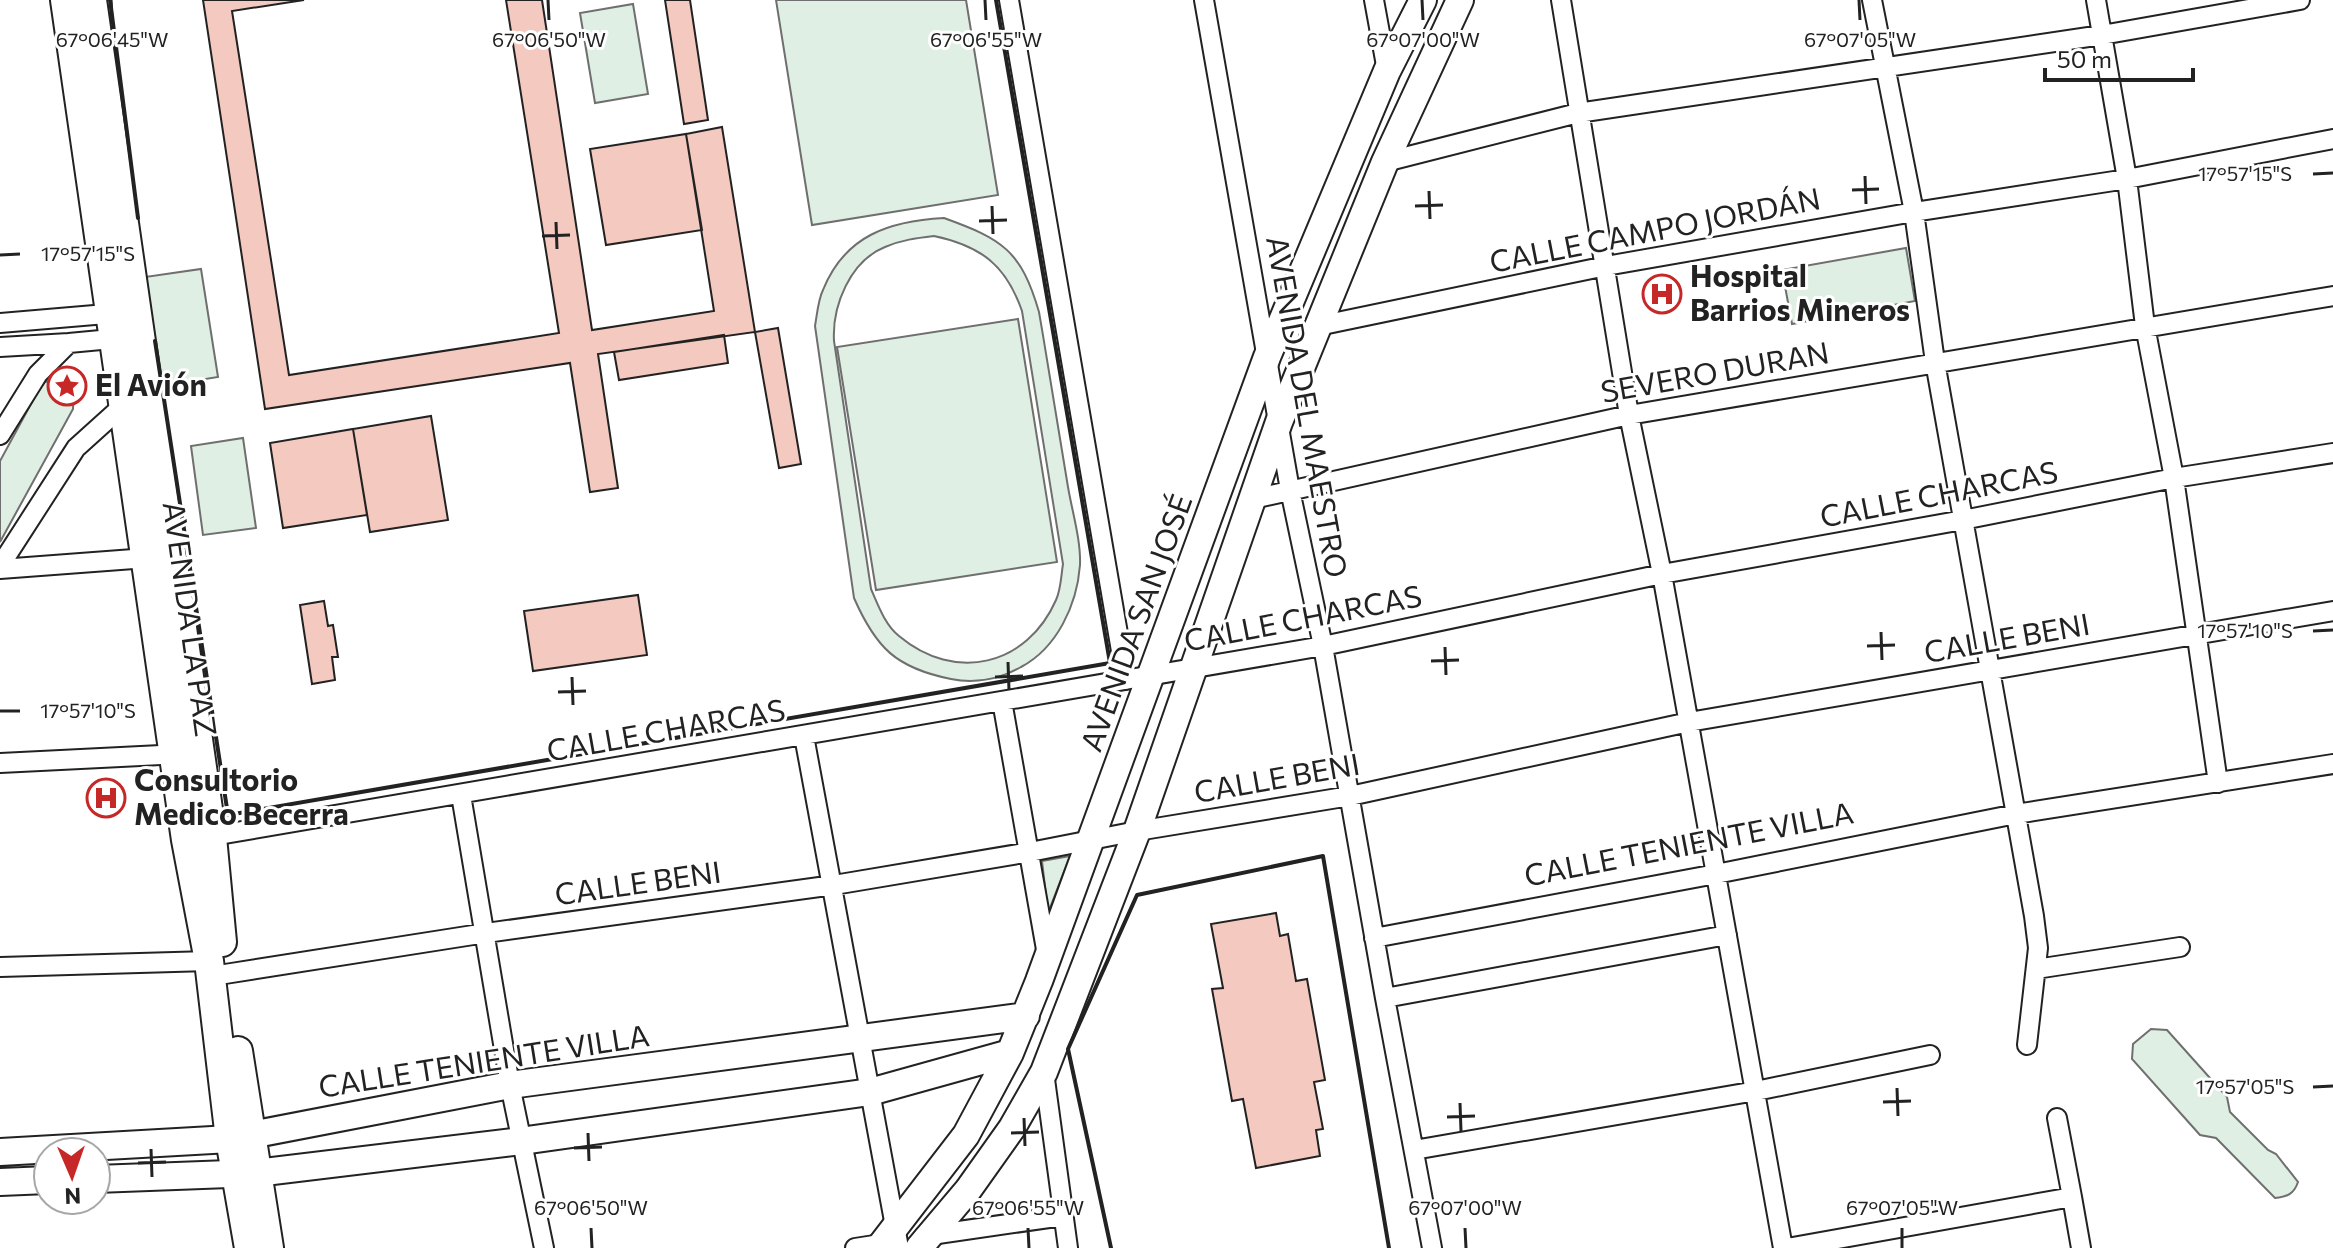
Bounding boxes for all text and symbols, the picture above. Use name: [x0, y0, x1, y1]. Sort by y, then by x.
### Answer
text: 67°06'45"W: [56, 27, 168, 51]
text: 67°06'50"W: [492, 27, 606, 51]
text: 67°06'55"W: [930, 27, 1042, 51]
text: 67°07'00"W: [1366, 27, 1480, 51]
text: 67°07'05"W: [1804, 27, 1916, 51]
scale bar: [2045, 32, 2193, 82]
text: 50 m: [2057, 44, 2112, 73]
text: 17°57'15"S: [2198, 161, 2292, 185]
street label: CALLE CAMPO JORDÁN: [1486, 178, 1823, 279]
street label: AVENIDA DEL MAESTRO: [1260, 233, 1357, 580]
text: 17°57'15"S: [41, 241, 135, 265]
place label: Hospital Barrios Mineros: [1690, 256, 1910, 327]
hospital icon: Hospital Barrios Mineros: [1641, 273, 1683, 315]
street label: SEVERO DURAN: [1598, 332, 1832, 409]
place icon: El Avión: [46, 365, 88, 407]
place label: El Avión: [95, 365, 207, 402]
street label: CALLE CHARCAS: [1817, 451, 2061, 534]
street label: AVENIDA SAN JOSÉ: [1071, 489, 1198, 756]
street label: AVENIDA LA PAZ: [157, 499, 226, 739]
street label: CALLE CHARCAS: [1181, 575, 1425, 658]
street label: CALLE BENI: [1921, 604, 2092, 669]
text: 17°57'10"S: [2197, 618, 2293, 642]
street label: CALLE CHARCAS: [543, 689, 788, 768]
text: 17°57'10"S: [40, 698, 136, 722]
street label: CALLE BENI: [1191, 744, 1362, 809]
place label: Consultorio Medico Becerra: [134, 760, 349, 831]
hospital icon: Consultorio Medico Becerra: [85, 777, 127, 819]
street label: CALLE TENIENTE VILLA: [1521, 792, 1856, 893]
street label: CALLE BENI: [552, 852, 723, 911]
street label: CALLE TENIENTE VILLA: [316, 1015, 652, 1104]
text: 17°57'05"S: [2196, 1074, 2294, 1098]
north arrow: [32, 1136, 112, 1216]
text: N: [64, 1183, 81, 1210]
text: 67°06'50"W: [534, 1195, 648, 1219]
text: 67°06'55"W: [972, 1195, 1084, 1219]
text: 67°07'00"W: [1408, 1195, 1522, 1219]
text: 67°07'05"W: [1846, 1195, 1958, 1219]

